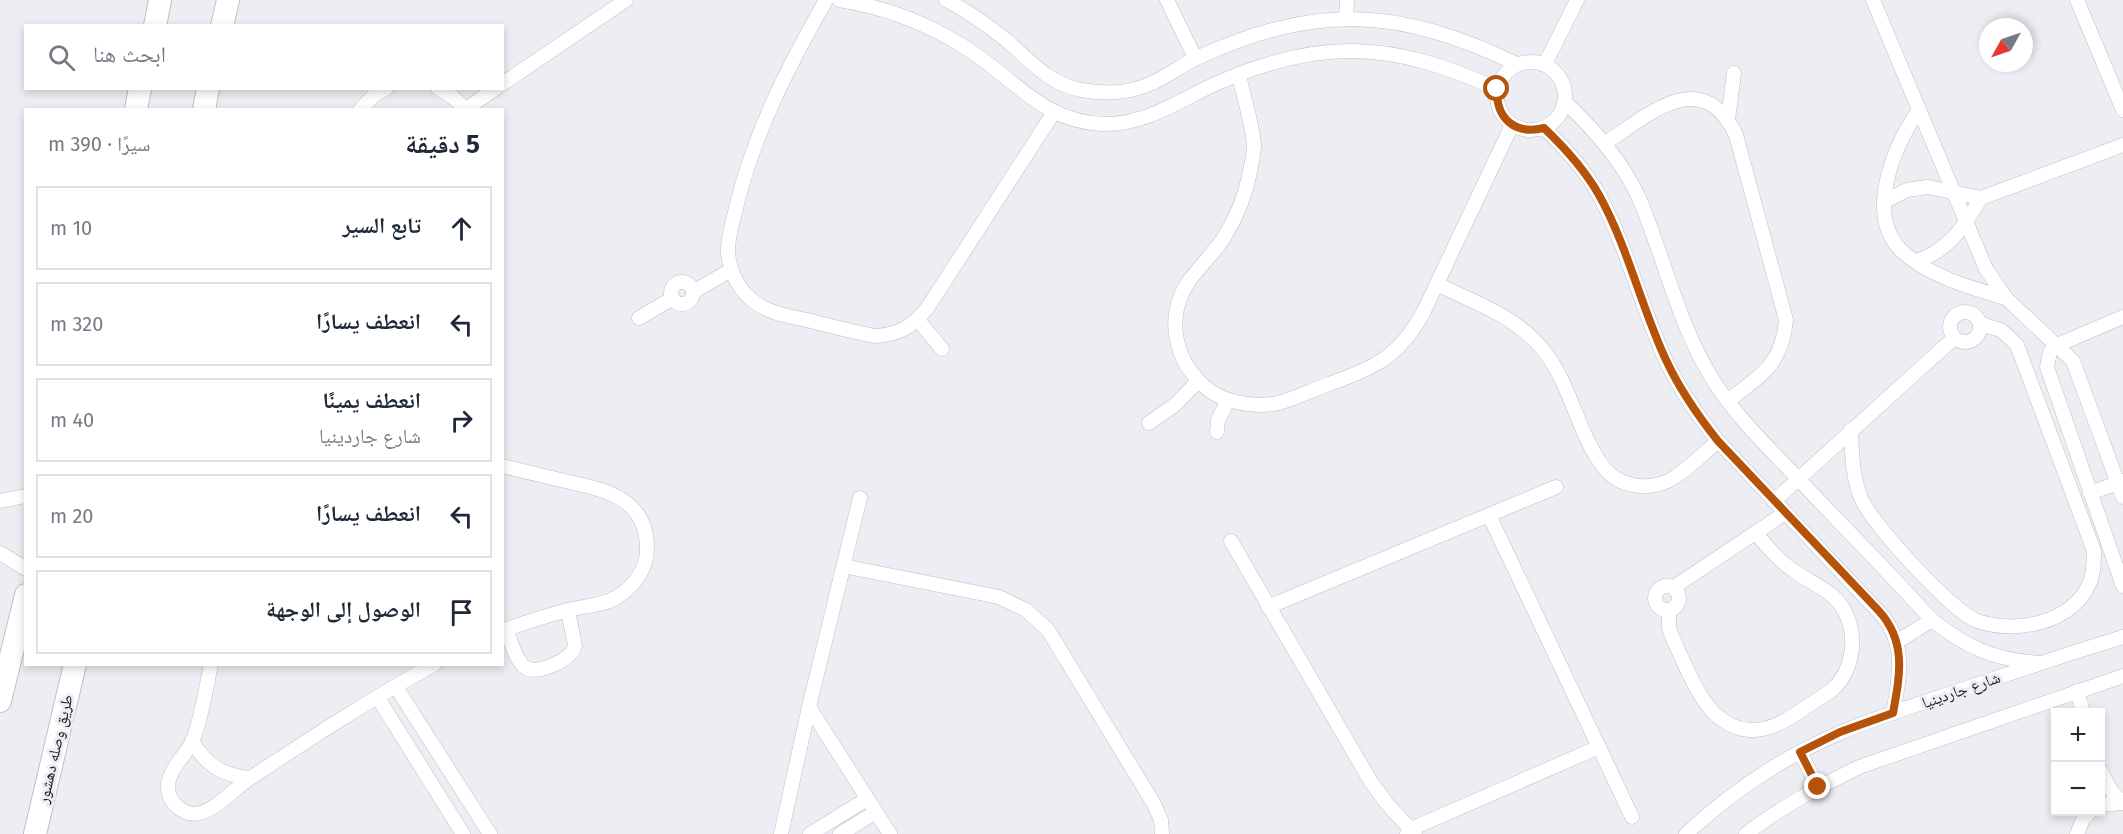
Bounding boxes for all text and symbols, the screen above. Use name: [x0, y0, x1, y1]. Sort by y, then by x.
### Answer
north arrow: [1979, 18, 2033, 72]
search box: [24, 24, 504, 90]
icon: search: [45, 41, 78, 74]
text: ابحث هنا: [93, 41, 166, 68]
route start: [1483, 75, 1509, 101]
text: 5 دقيقة: [405, 129, 480, 160]
text: سيرًا · 390 m: [48, 132, 150, 156]
text: تابع السير: [342, 212, 421, 239]
icon: ahead: [445, 212, 478, 245]
text: 10 m: [50, 216, 92, 240]
text: انعطف يسارًا: [316, 308, 421, 335]
icon: left: [445, 308, 478, 341]
text: 320 m: [50, 312, 103, 336]
text: انعطف يمينًا: [322, 387, 421, 414]
icon: right: [445, 404, 478, 437]
text: 40 m: [50, 408, 94, 432]
text: شارع جاردينيا: [319, 424, 421, 448]
text: انعطف يسارًا: [316, 500, 421, 527]
icon: left: [445, 500, 478, 533]
text: 20 m: [50, 504, 94, 528]
text: الوصول إلى الوجهة: [266, 596, 421, 623]
icon: arrive: [445, 596, 478, 629]
street label: شارع جاردينيا: [1919, 668, 2003, 713]
street label: طريق وصله دهشور: [33, 693, 78, 807]
map controls: [2051, 708, 2105, 816]
button: +: [2051, 708, 2105, 762]
button: −: [2051, 762, 2105, 816]
route end: [1804, 773, 1830, 799]

